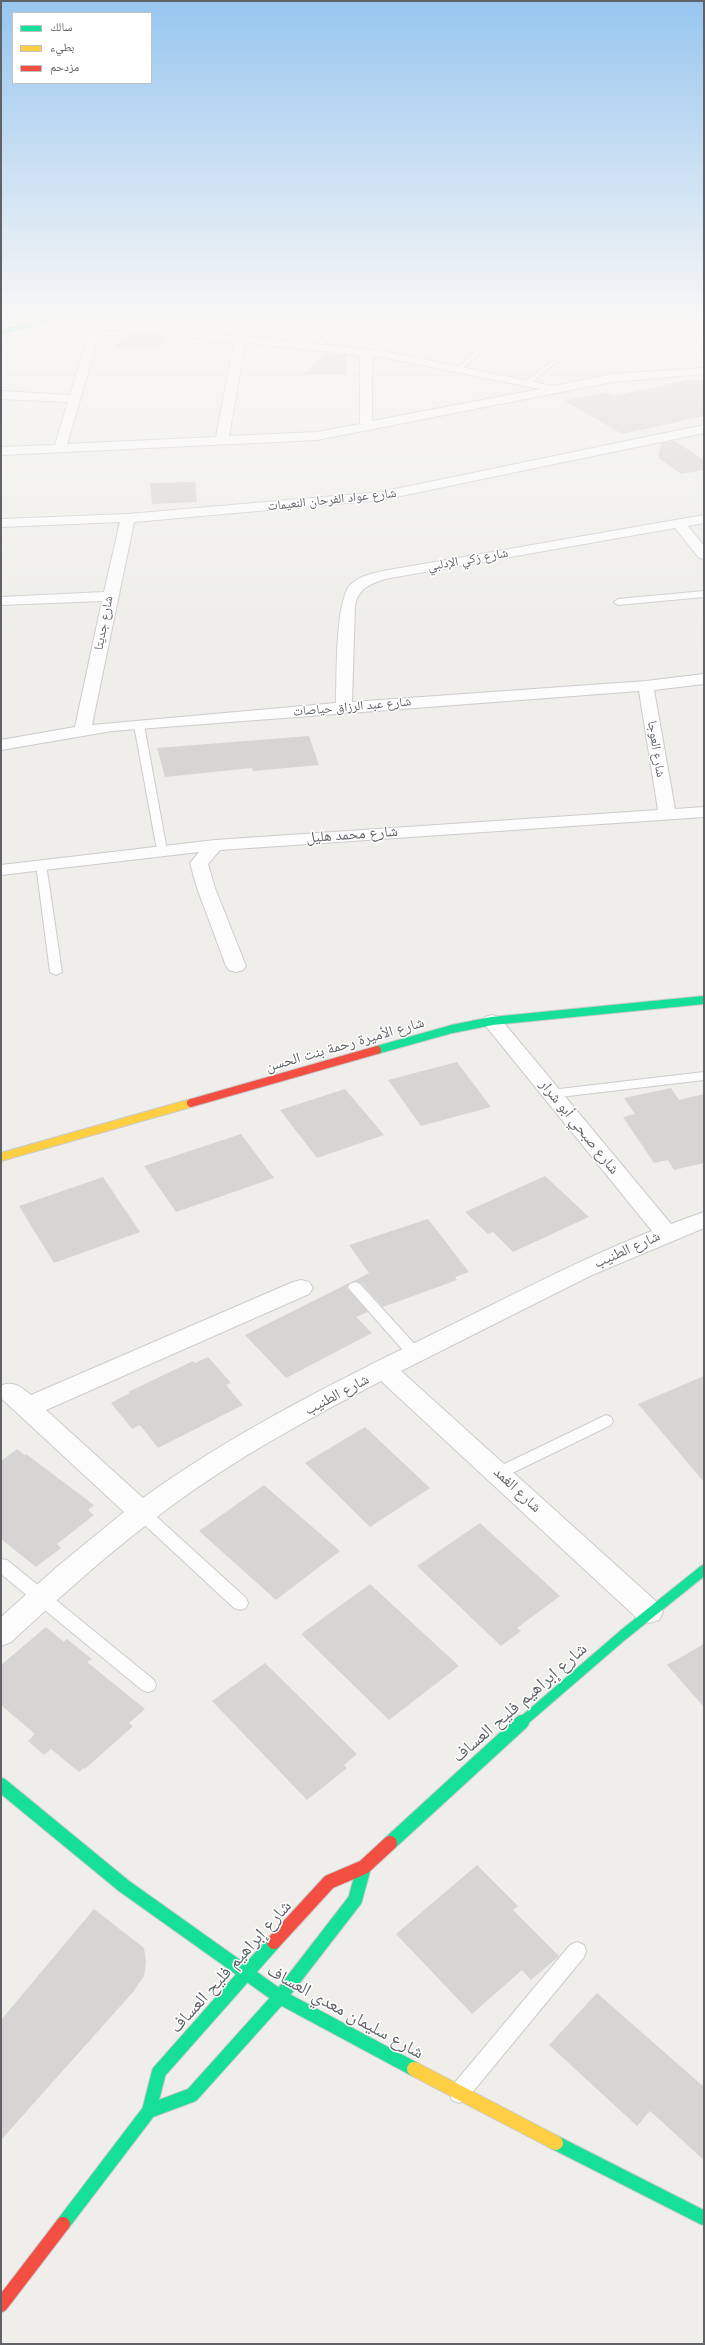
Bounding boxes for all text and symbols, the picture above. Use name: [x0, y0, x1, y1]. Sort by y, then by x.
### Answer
legend: [12, 12, 152, 84]
text: سالك: [50, 19, 72, 35]
text: بطيء: [50, 39, 74, 55]
text: مزدحم: [50, 59, 79, 75]
street label: شارع عواد الفرحان النعيمات: [267, 485, 397, 515]
street label: شارع زكي الإدلبي: [427, 545, 509, 575]
street label: شارع جديتا: [91, 595, 117, 651]
street label: شارع عبد الرزاق حياصات: [292, 694, 412, 720]
street label: شارع العوجا: [644, 720, 668, 778]
street label: شارع محمد هليل: [306, 823, 398, 847]
street label: شارع الأميرة رحمة بنت الحسن: [264, 1014, 426, 1076]
street label: شارع صبحي أبو شرار: [535, 1076, 623, 1178]
street label: شارع الطنيب: [591, 1227, 663, 1273]
street label: شارع الطنيب: [302, 1370, 372, 1420]
street label: شارع الغمد: [489, 1463, 545, 1517]
street label: شارع إبراهيم فليح العساف: [448, 1639, 592, 1767]
street label: شارع إبراهيم فليح العساف: [166, 1896, 296, 2038]
street label: شارع سليمان معدي العساف: [263, 1960, 427, 2064]

